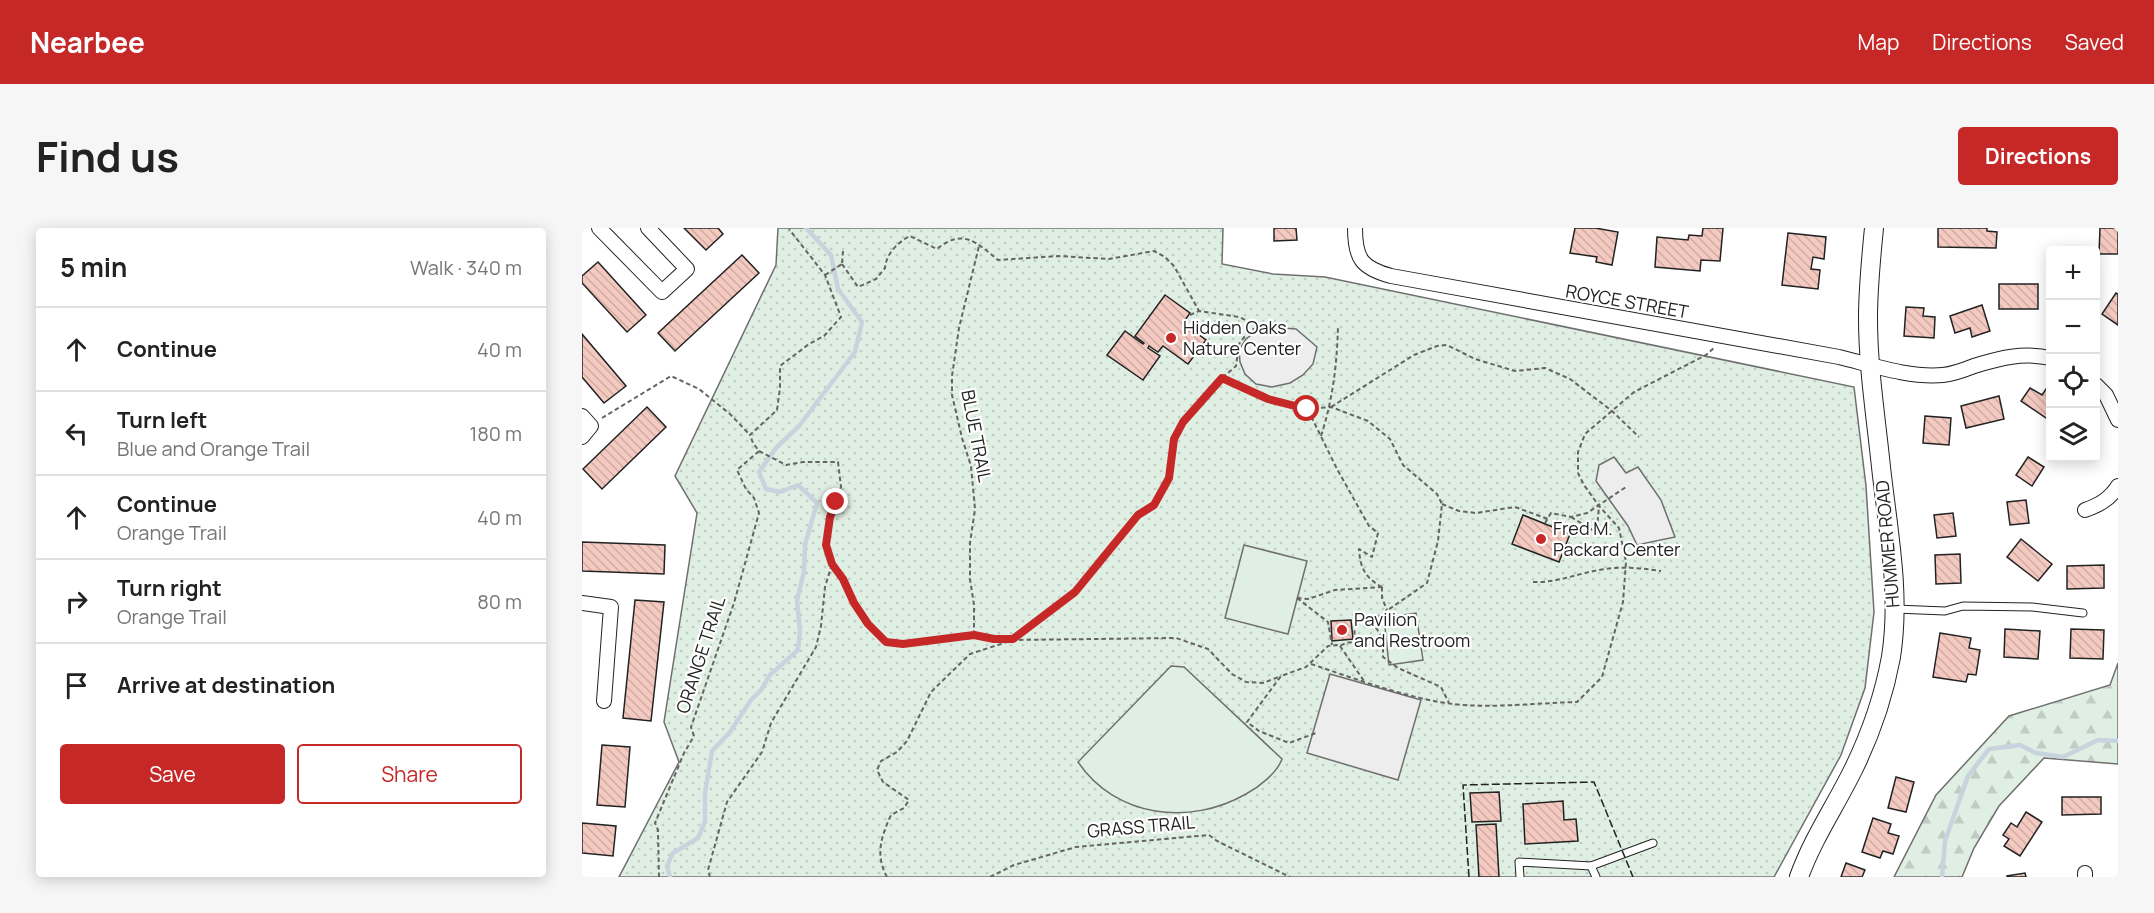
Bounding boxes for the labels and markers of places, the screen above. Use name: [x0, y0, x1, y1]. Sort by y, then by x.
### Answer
place label: Hidden Oaks Nature Center: [1183, 315, 1302, 360]
marker: Hidden Oaks Nature Center: [1164, 331, 1178, 345]
place label: Fred M. Packard Center: [1553, 516, 1681, 561]
marker: Fred M. Packard Center: [1534, 532, 1548, 546]
place label: Pavilion and Restroom: [1354, 607, 1470, 652]
marker: Pavilion and Restroom: [1335, 623, 1349, 637]

